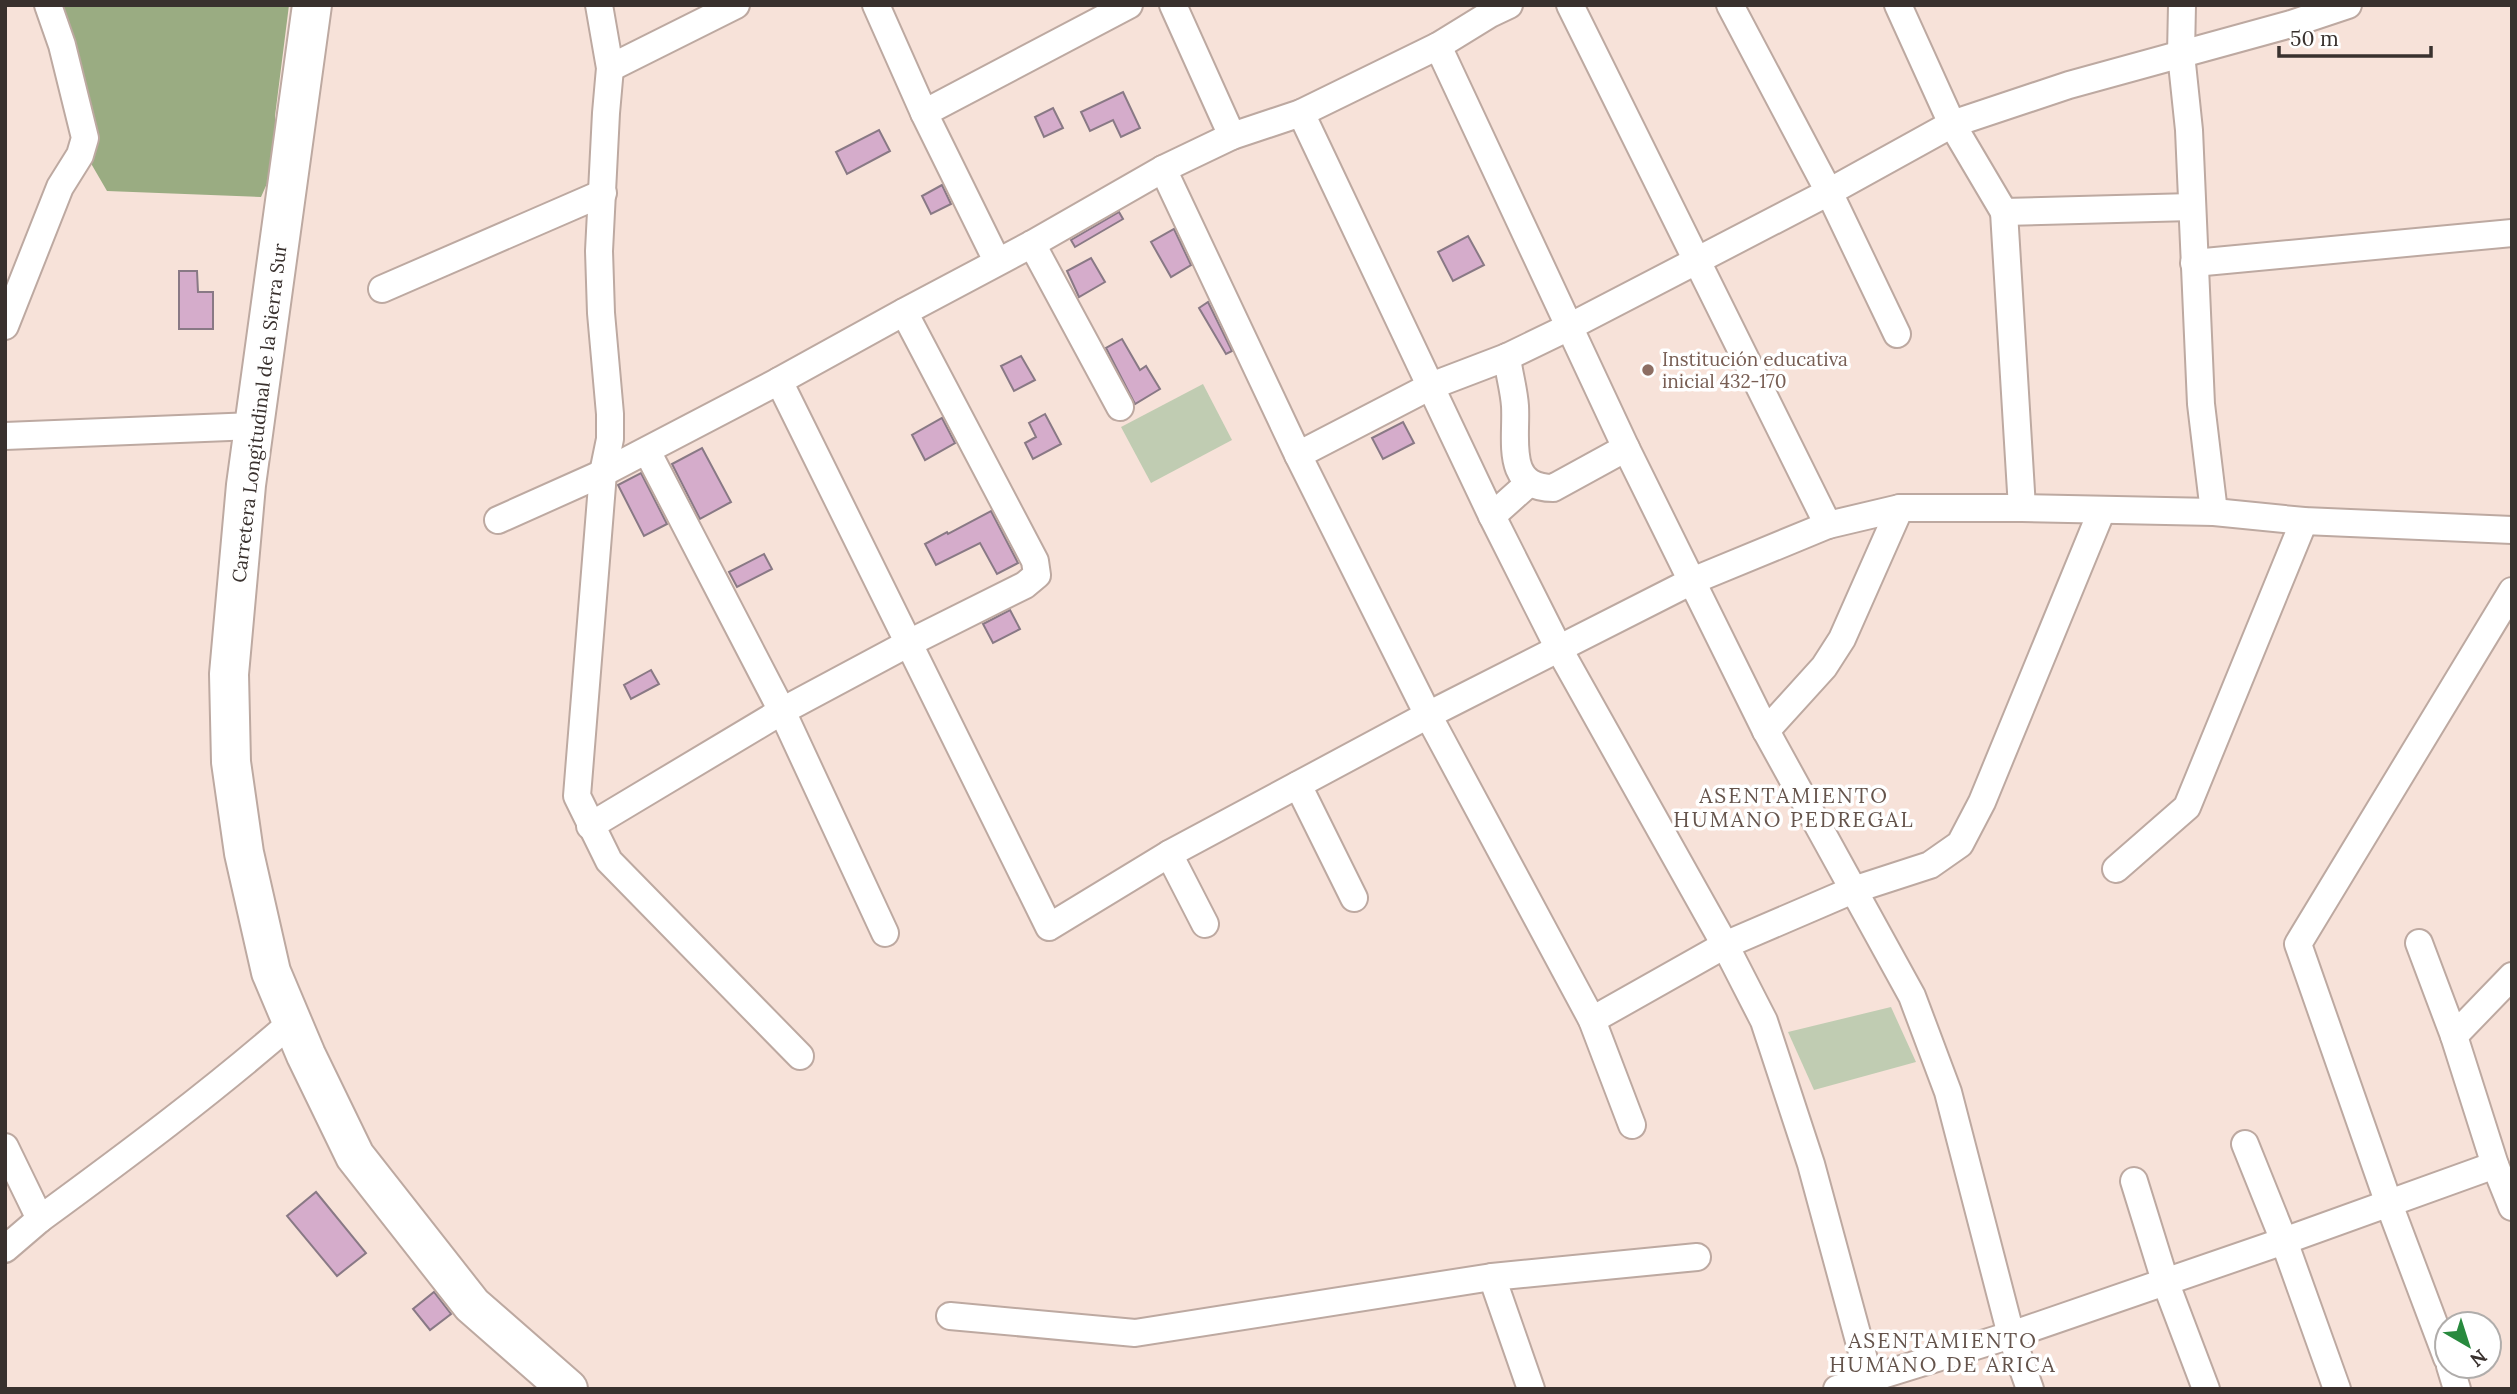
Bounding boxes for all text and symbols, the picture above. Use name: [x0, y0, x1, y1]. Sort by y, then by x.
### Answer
scale bar: [2279, 14, 2431, 58]
text: 50 m: [2290, 25, 2339, 52]
street label: Carretera Longitudinal de la Sierra Sur: [226, 241, 292, 584]
place label: Institución educativa inicial 432-170: [1662, 347, 1848, 393]
marker: Institución educativa inicial 432-170: [1640, 362, 1656, 378]
district label: ASENTAMIENTO HUMANO PEDREGAL: [1673, 782, 1915, 833]
north arrow: [2433, 1310, 2503, 1380]
district label: ASENTAMIENTO HUMANO DE ARICA: [1829, 1327, 2057, 1378]
text: N: [2465, 1344, 2492, 1372]

